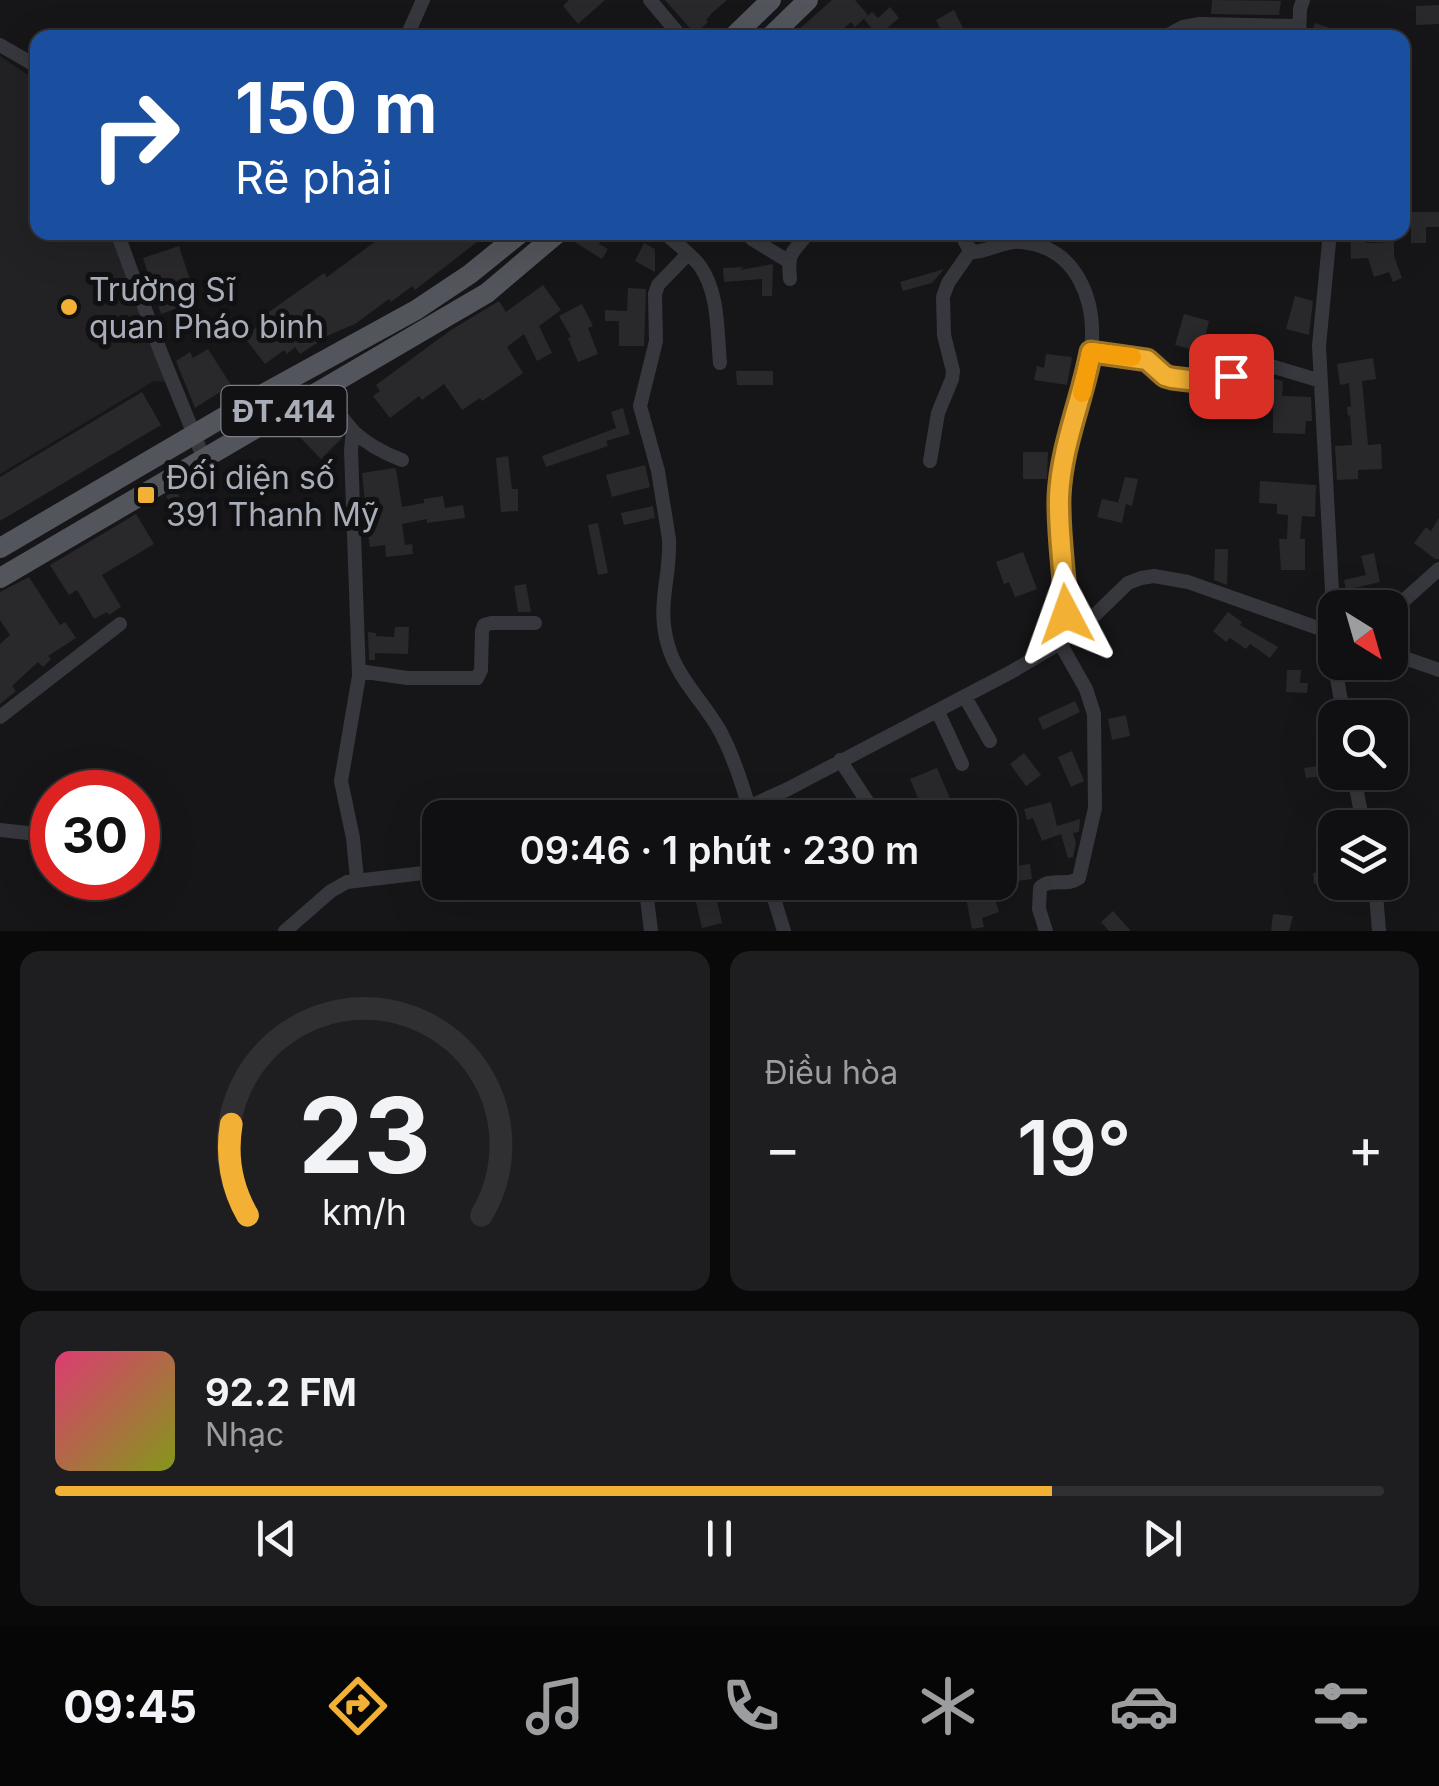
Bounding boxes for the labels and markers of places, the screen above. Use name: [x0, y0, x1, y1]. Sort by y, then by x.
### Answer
place label: Trường Sĩ quan Pháo binh: [89, 270, 324, 346]
marker: Trường Sĩ quan Pháo binh: [58, 296, 80, 318]
pin: [1189, 334, 1274, 419]
place label: Đối diện số 391 Thanh Mỹ: [166, 458, 379, 534]
marker: Đối diện số 391 Thanh Mỹ: [135, 484, 157, 506]

